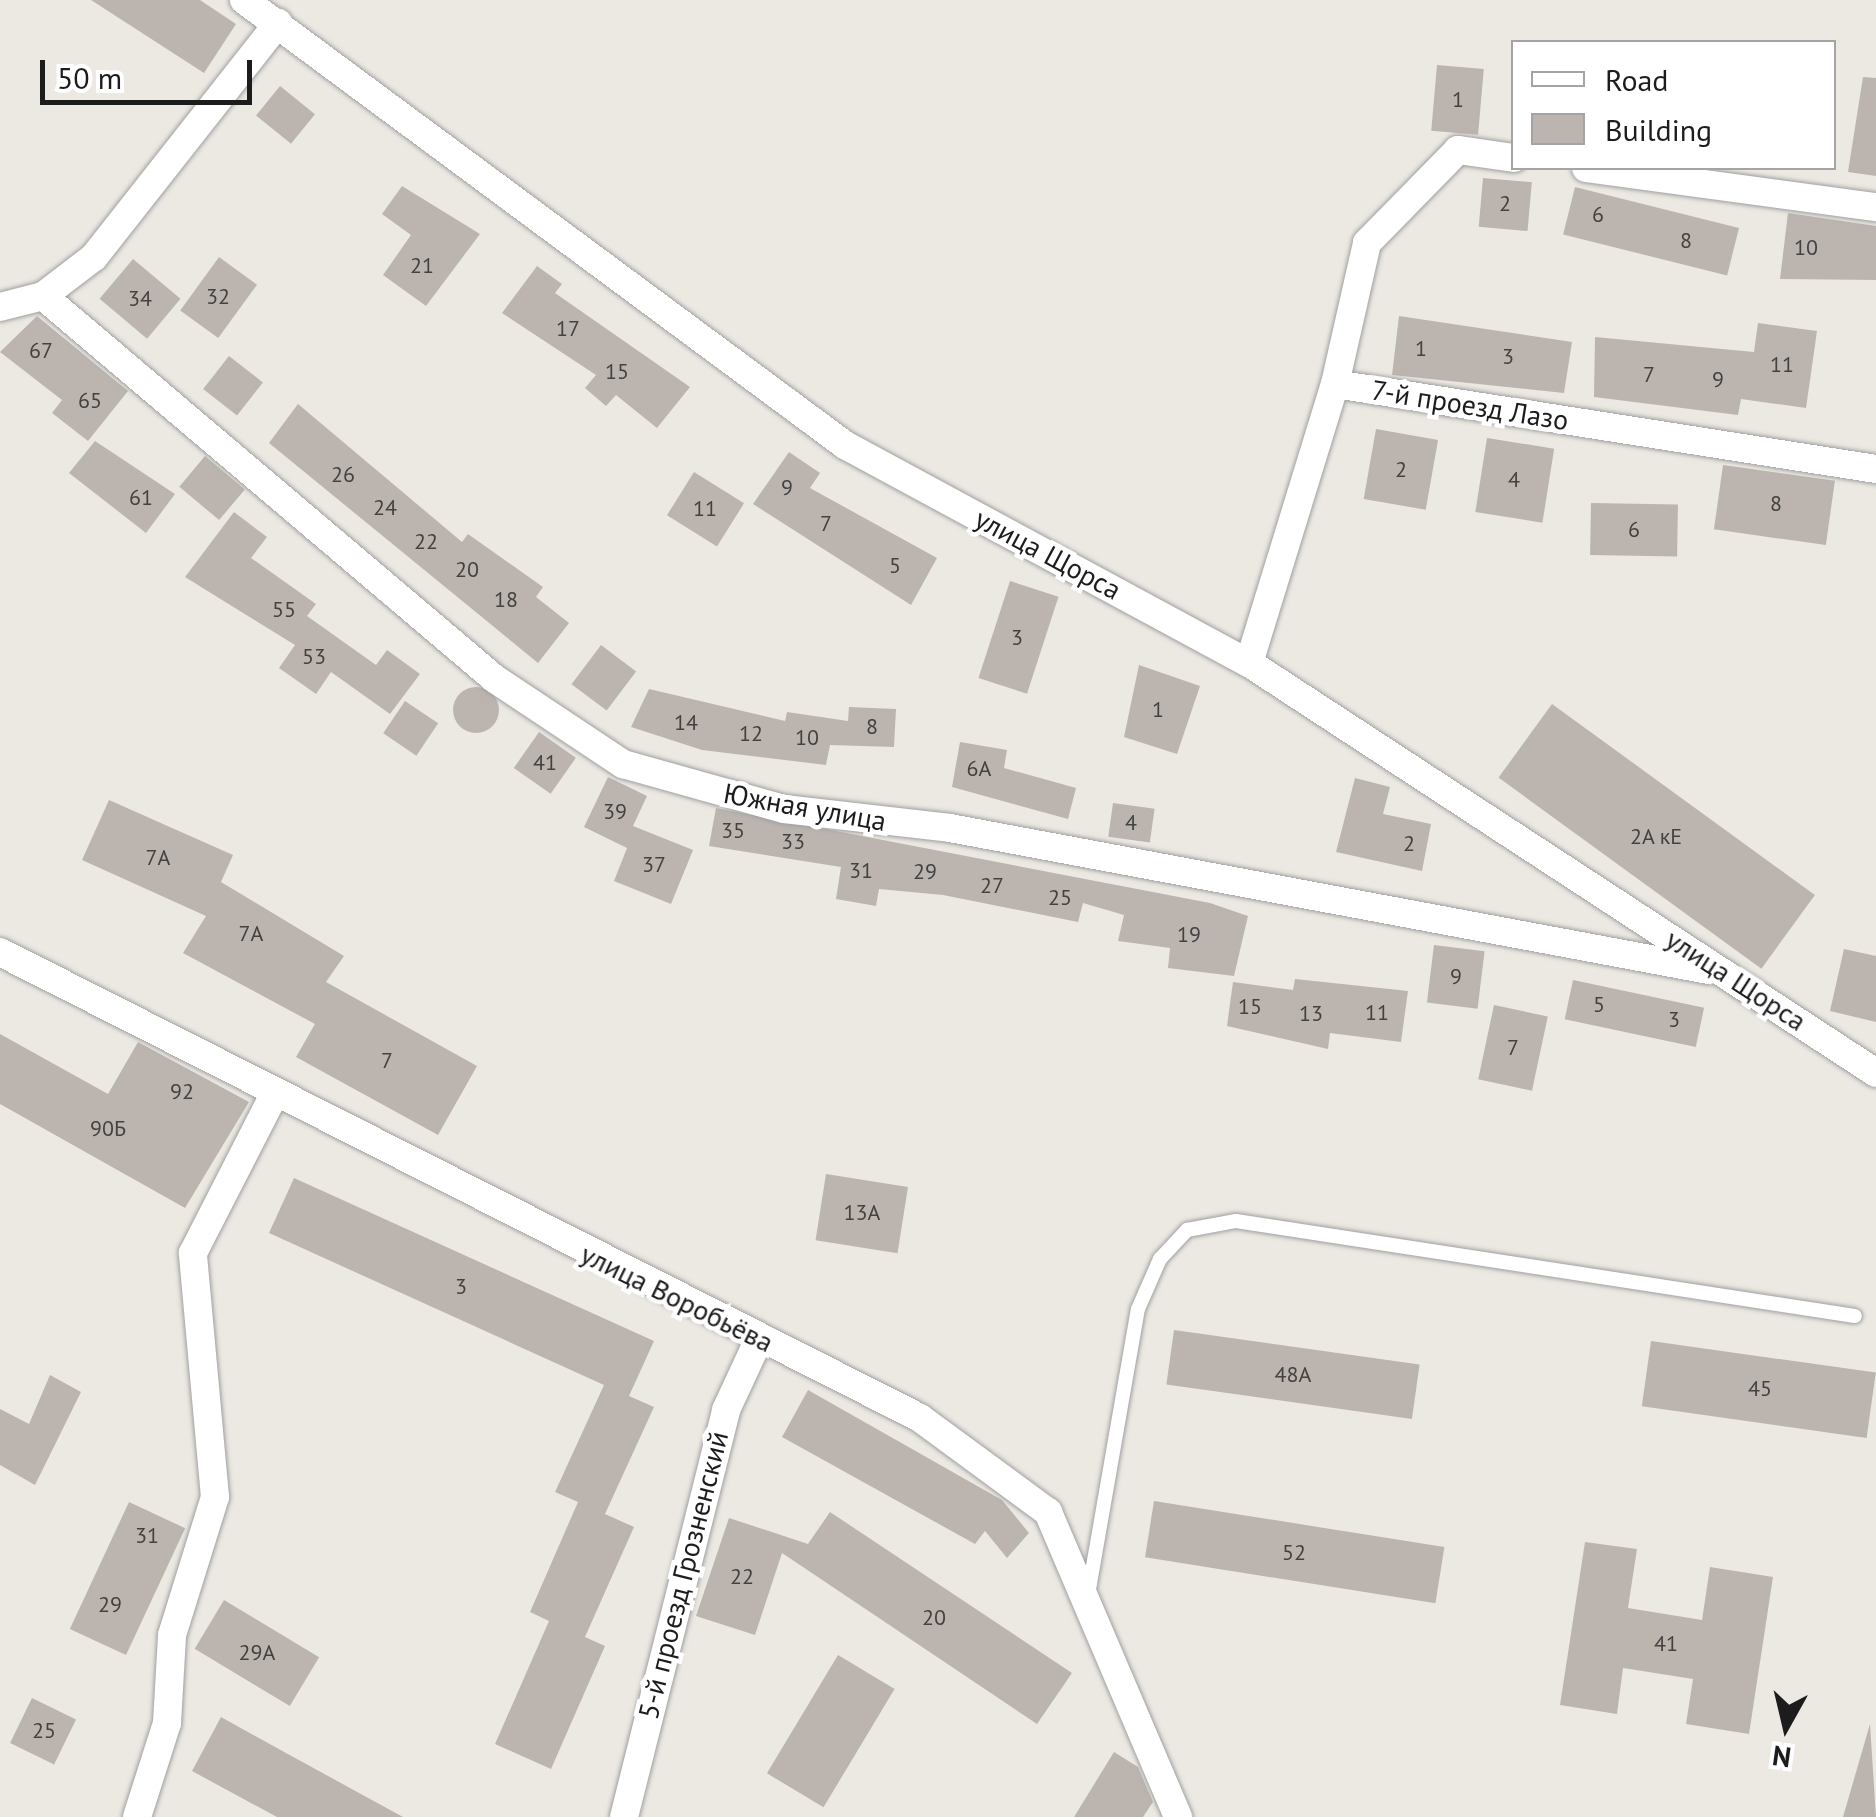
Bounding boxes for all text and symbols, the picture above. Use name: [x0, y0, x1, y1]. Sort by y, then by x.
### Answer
scale bar: [45, 40, 258, 102]
legend: [1511, 40, 1836, 170]
text: 50 m: [57, 58, 122, 97]
text: Road: [1605, 60, 1669, 99]
house number: 1: [1452, 87, 1464, 113]
text: Building: [1605, 110, 1712, 149]
house number: 2: [1499, 191, 1511, 217]
house number: 6: [1592, 202, 1604, 228]
house number: 8: [1680, 228, 1692, 254]
house number: 10: [1794, 235, 1818, 261]
house number: 21: [410, 253, 434, 279]
house number: 32: [206, 284, 230, 310]
house number: 34: [128, 286, 152, 312]
house number: 17: [556, 316, 580, 342]
house number: 1: [1415, 336, 1427, 362]
house number: 67: [29, 338, 53, 364]
house number: 3: [1502, 344, 1514, 370]
house number: 11: [1770, 352, 1794, 378]
house number: 15: [605, 359, 629, 385]
house number: 7: [1643, 362, 1655, 388]
house number: 9: [1712, 367, 1724, 393]
street label: 7-й проезд Лазо: [1369, 373, 1571, 437]
house number: 65: [78, 388, 102, 414]
house number: 2: [1395, 457, 1407, 483]
house number: 26: [331, 462, 355, 488]
house number: 4: [1508, 467, 1520, 493]
house number: 9: [781, 475, 793, 501]
house number: 61: [129, 485, 153, 511]
house number: 8: [1770, 491, 1782, 517]
house number: 24: [373, 495, 397, 521]
house number: 11: [693, 496, 717, 522]
street label: улица Щорса: [969, 501, 1127, 607]
house number: 7: [820, 511, 832, 537]
house number: 6: [1628, 517, 1640, 543]
house number: 22: [414, 529, 438, 555]
house number: 5: [889, 553, 901, 579]
house number: 20: [455, 557, 479, 583]
house number: 18: [494, 587, 518, 613]
house number: 55: [272, 597, 296, 623]
house number: 3: [1011, 625, 1023, 651]
house number: 53: [302, 644, 326, 670]
house number: 1: [1152, 697, 1164, 723]
house number: 14: [674, 710, 698, 736]
house number: 8: [866, 714, 878, 740]
house number: 12: [739, 721, 763, 747]
house number: 10: [795, 725, 819, 751]
house number: 41: [533, 750, 557, 776]
house number: 6А: [967, 756, 991, 782]
street label: Южная улица: [721, 776, 889, 838]
house number: 39: [603, 799, 627, 825]
house number: 4: [1125, 810, 1137, 836]
house number: 35: [721, 818, 745, 844]
house number: 2А кЕ: [1629, 824, 1683, 850]
house number: 33: [781, 829, 805, 855]
house number: 2: [1403, 831, 1415, 857]
house number: 7А: [146, 845, 170, 871]
house number: 37: [642, 852, 666, 878]
house number: 31: [849, 858, 873, 884]
house number: 29: [913, 859, 937, 885]
house number: 27: [980, 873, 1004, 899]
house number: 25: [1048, 885, 1072, 911]
house number: 7А: [239, 921, 263, 947]
house number: 19: [1177, 922, 1201, 948]
street label: улица Щорса: [1659, 922, 1813, 1038]
house number: 9: [1450, 964, 1462, 990]
house number: 5: [1593, 992, 1605, 1018]
house number: 15: [1238, 994, 1262, 1020]
house number: 11: [1365, 1000, 1389, 1026]
house number: 13: [1299, 1001, 1323, 1027]
house number: 3: [1668, 1007, 1680, 1033]
house number: 7: [1507, 1035, 1519, 1061]
house number: 7: [381, 1048, 393, 1074]
house number: 92: [170, 1079, 194, 1105]
house number: 90Б: [90, 1116, 126, 1142]
house number: 13А: [844, 1200, 880, 1226]
street label: улица Воробьёва: [575, 1237, 779, 1359]
house number: 3: [455, 1274, 467, 1300]
house number: 48А: [1275, 1362, 1311, 1388]
house number: 45: [1748, 1376, 1772, 1402]
street label: 5-й проезд Грозненский: [631, 1428, 735, 1722]
house number: 31: [135, 1523, 159, 1549]
house number: 52: [1282, 1540, 1306, 1566]
house number: 22: [730, 1564, 754, 1590]
house number: 29: [98, 1592, 122, 1618]
house number: 20: [922, 1605, 946, 1631]
house number: 41: [1654, 1631, 1678, 1657]
house number: 29А: [239, 1640, 275, 1666]
north arrow: [1736, 1677, 1836, 1777]
house number: 25: [32, 1718, 56, 1744]
text: N: [1770, 1738, 1793, 1777]

